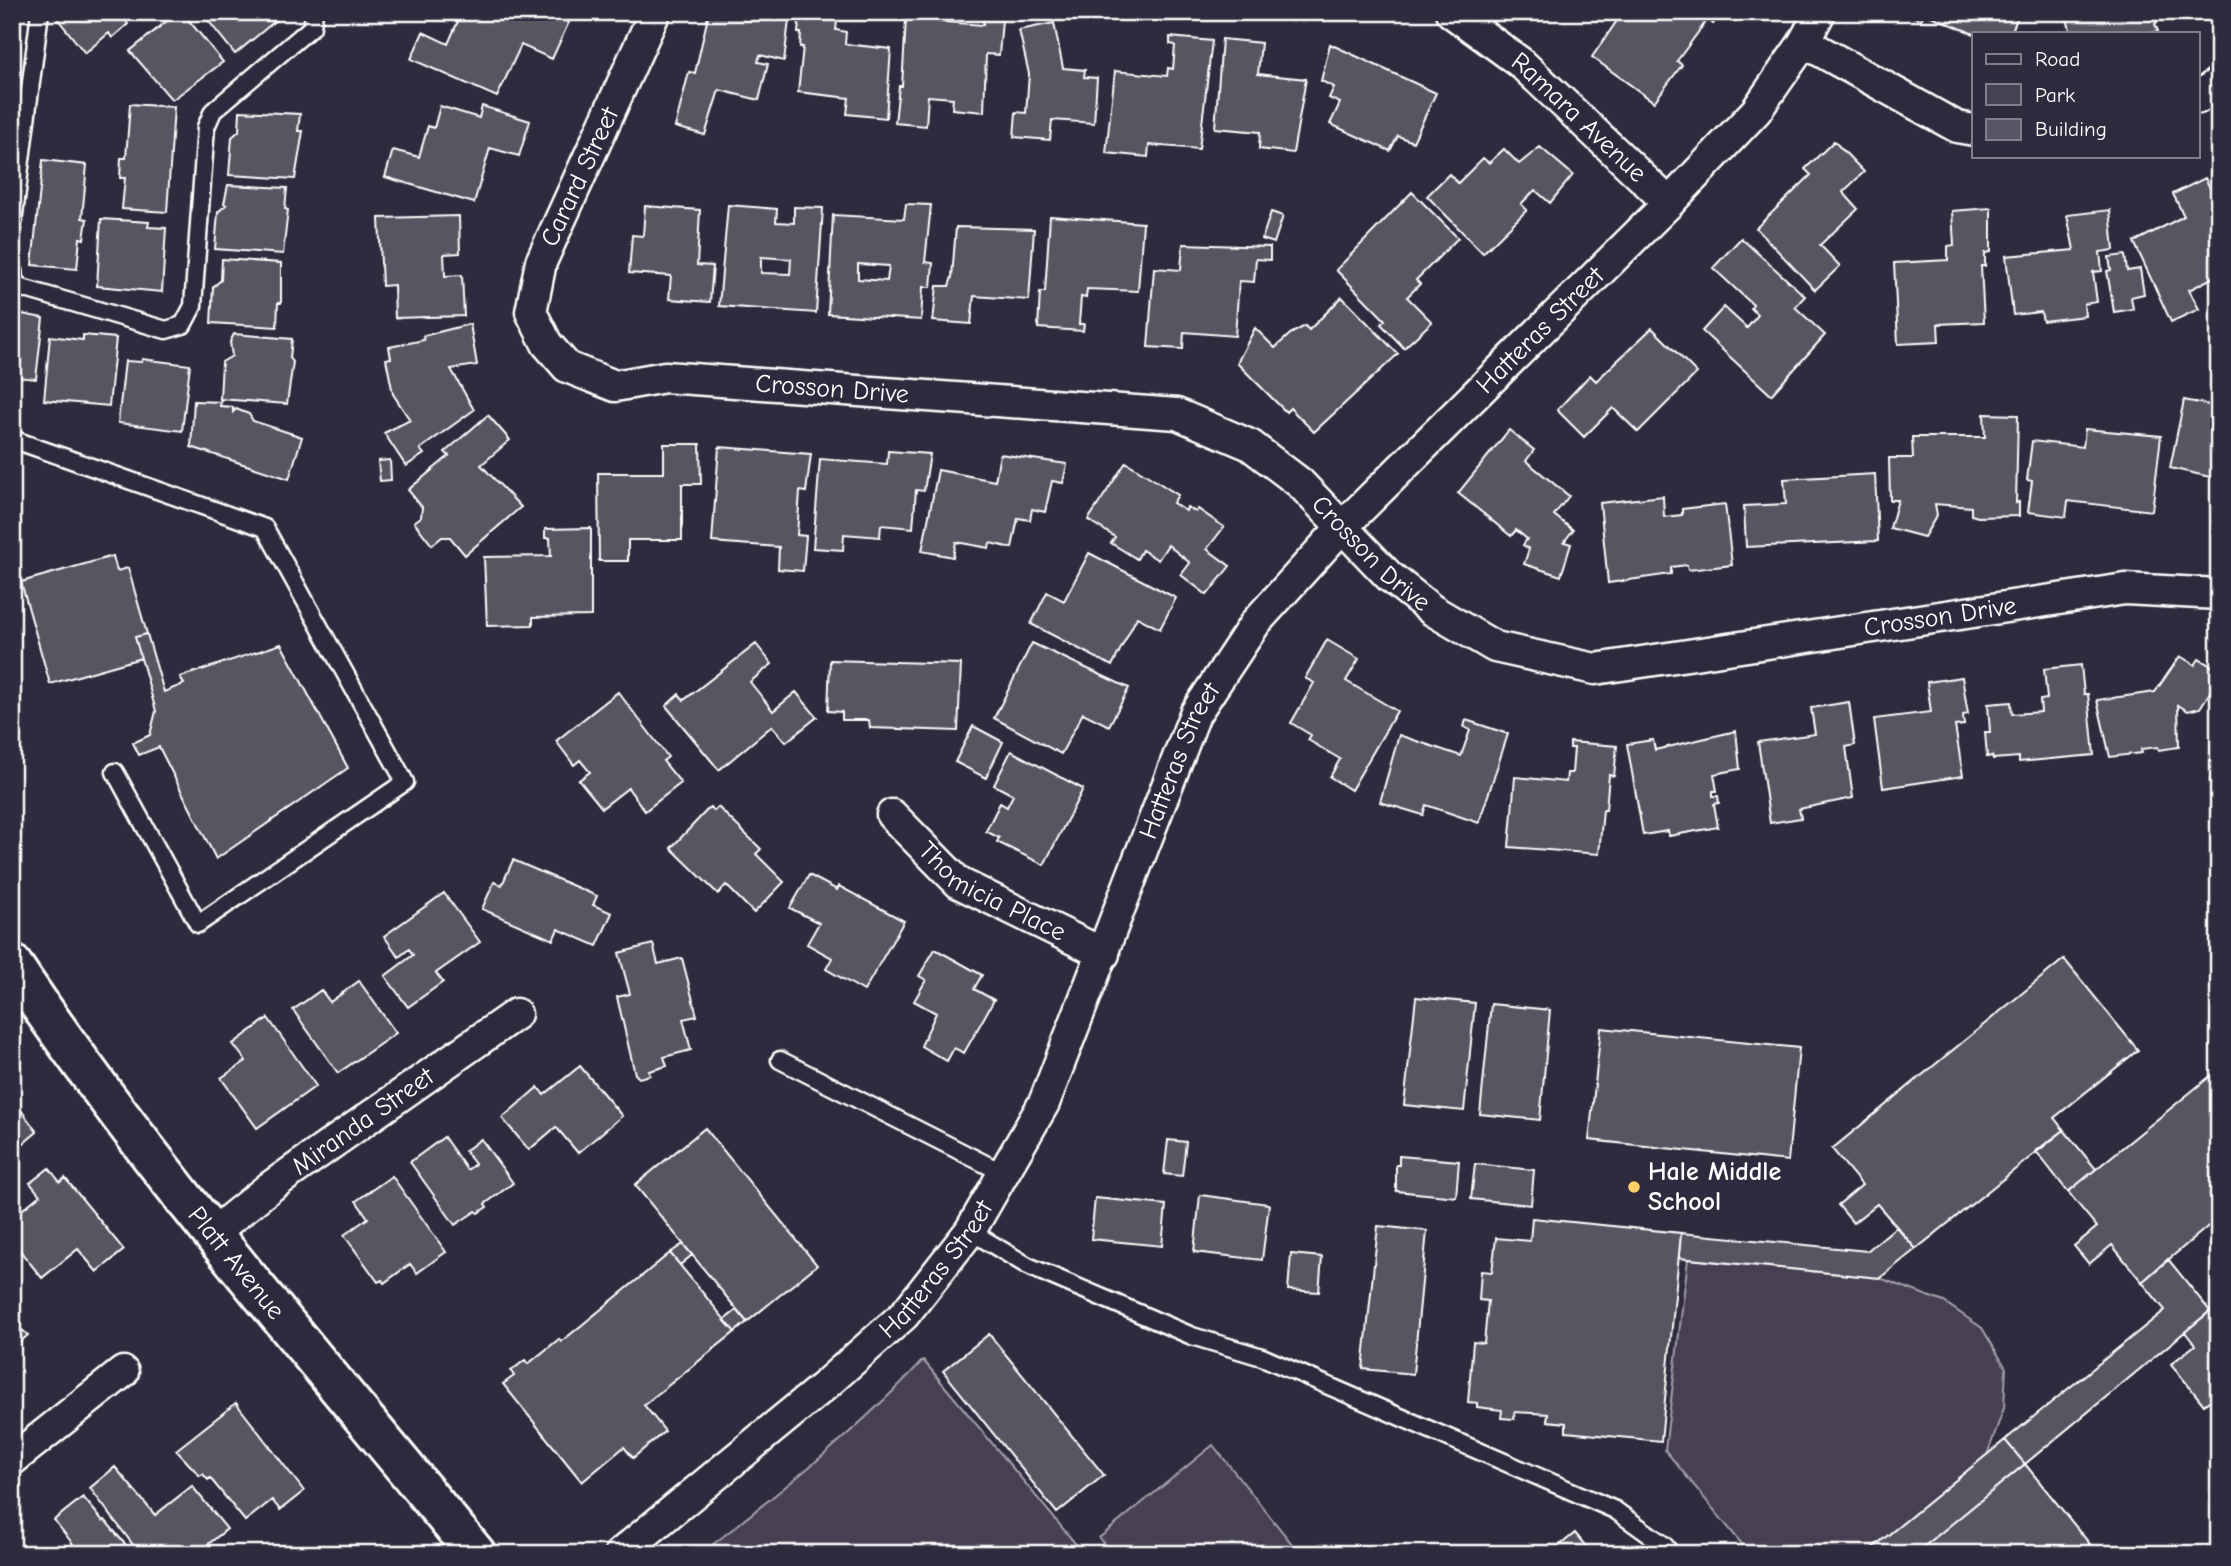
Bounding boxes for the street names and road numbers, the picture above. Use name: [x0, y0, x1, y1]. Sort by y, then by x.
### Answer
street label: Ramara Avenue: [1506, 46, 1652, 188]
street label: Carard Street: [535, 101, 626, 251]
street label: Hatteras Street: [1470, 260, 1611, 400]
street label: Crosson Drive: [754, 369, 910, 410]
street label: Crosson Drive: [1305, 489, 1436, 618]
street label: Crosson Drive: [1862, 591, 2019, 643]
street label: Hatteras Street: [1133, 676, 1227, 843]
street label: Thomicia Place: [912, 836, 1070, 948]
street label: Miranda Street: [286, 1061, 441, 1182]
street label: Hatteras Street: [873, 1194, 1000, 1345]
street label: Platt Avenue: [182, 1201, 291, 1326]

